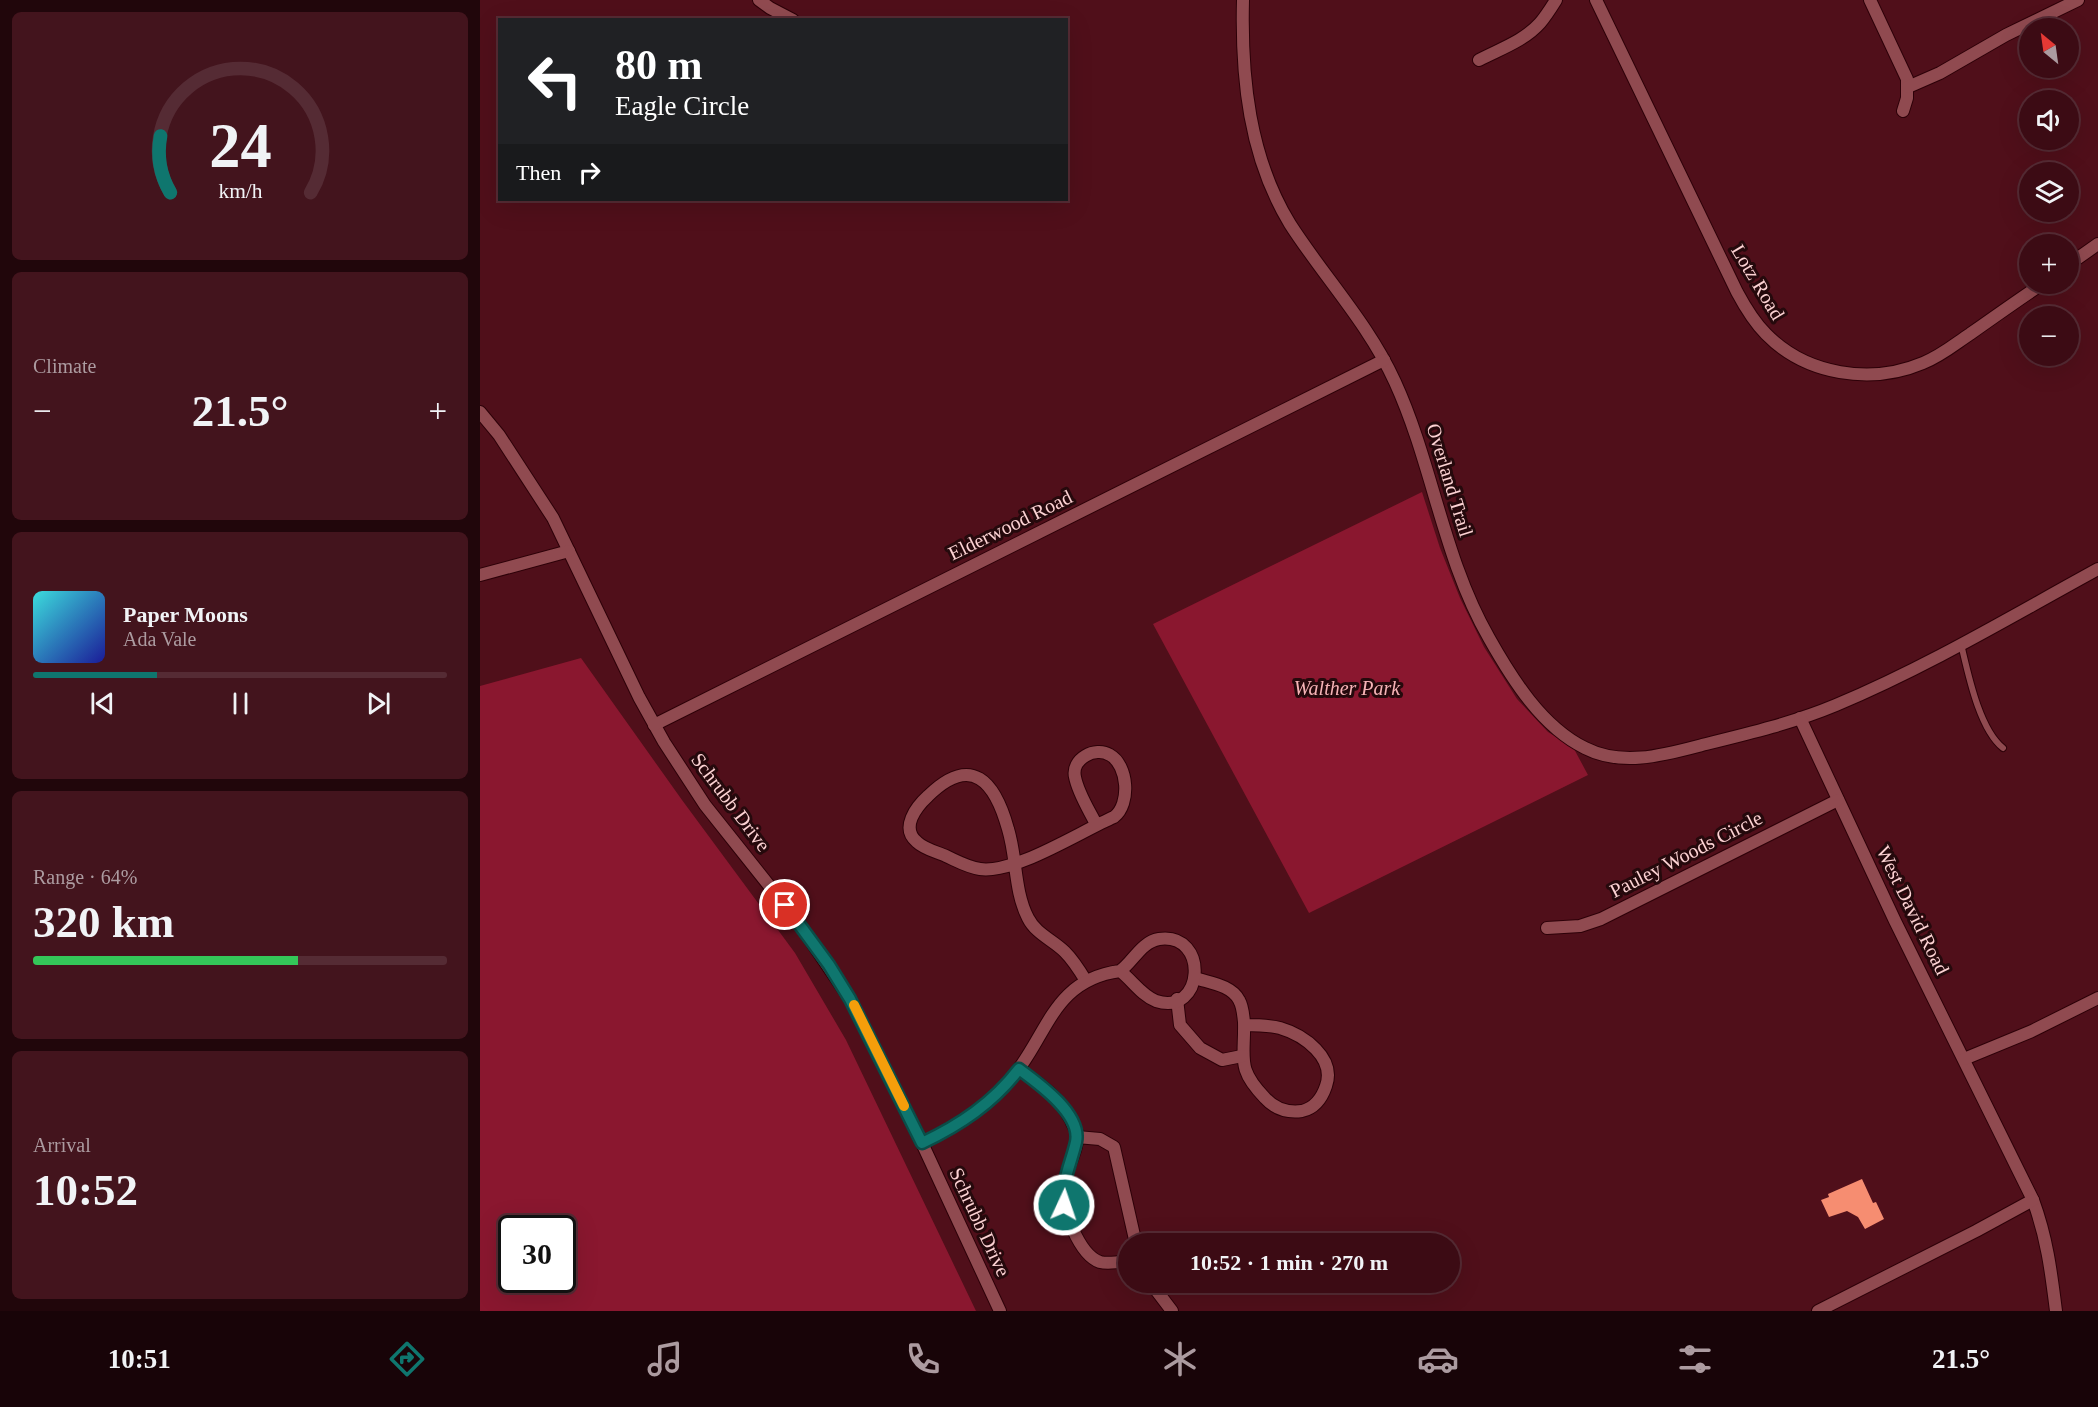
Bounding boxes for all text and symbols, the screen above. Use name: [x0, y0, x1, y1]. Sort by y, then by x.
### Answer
north arrow: [2019, 18, 2079, 78]
map controls: [2019, 18, 2079, 366]
icon: left: [516, 42, 594, 120]
text: 80 m: [615, 42, 703, 88]
button: sound: [2019, 90, 2079, 150]
text: Eagle Circle: [615, 91, 749, 121]
text: 24: [209, 111, 271, 180]
icon: right: [573, 156, 606, 189]
text: Then: [516, 160, 561, 185]
button: layers: [2019, 162, 2079, 222]
text: km/h: [218, 179, 262, 203]
button: +: [2019, 234, 2079, 294]
street label: Lotz Road: [1727, 240, 1789, 324]
button: −: [2019, 306, 2079, 366]
text: Climate: [33, 355, 96, 377]
text: 21.5°: [192, 386, 288, 436]
text: −: [33, 393, 52, 429]
text: +: [428, 393, 447, 429]
street label: Overland Trail: [1422, 421, 1478, 540]
street label: Elderwood Road: [945, 486, 1075, 564]
text: Paper Moons: [123, 602, 248, 627]
text: Ada Vale: [123, 628, 197, 650]
park label: Walther Park: [1294, 677, 1401, 699]
icon: previous: [86, 687, 119, 720]
icon: pause: [224, 687, 257, 720]
icon: next: [362, 687, 395, 720]
street label: Schrubb Drive: [687, 749, 775, 856]
street label: Pauley Woods Circle: [1606, 806, 1766, 903]
street label: West David Road: [1872, 842, 1954, 978]
text: Range · 64%: [33, 866, 137, 888]
pin: [759, 879, 810, 930]
icon: arrive: [768, 888, 801, 921]
text: 320 km: [33, 897, 174, 947]
text: Arrival: [33, 1134, 91, 1156]
street label: Schrubb Drive: [945, 1164, 1015, 1280]
text: 10:52: [33, 1165, 138, 1215]
position arrow: [1032, 1173, 1096, 1237]
speed limit sign: 30: [498, 1215, 576, 1293]
text: 10:52 · 1 min · 270 m: [1190, 1250, 1388, 1275]
icon: directions: [386, 1338, 428, 1380]
icon: music: [644, 1338, 686, 1380]
icon: phone: [902, 1338, 944, 1380]
icon: climate: [1159, 1338, 1201, 1380]
icon: car: [1417, 1338, 1459, 1380]
icon: filters: [1674, 1338, 1716, 1380]
text: 10:51: [108, 1344, 171, 1374]
text: 21.5°: [1932, 1344, 1990, 1374]

